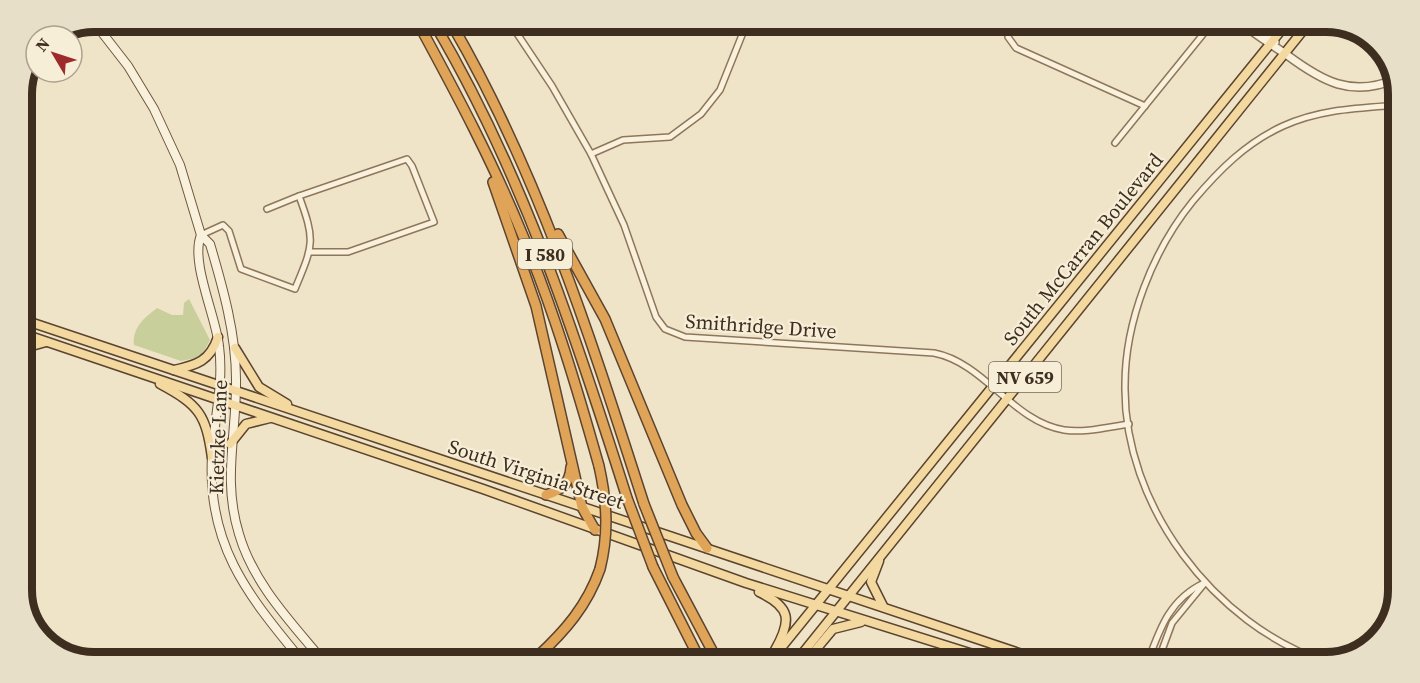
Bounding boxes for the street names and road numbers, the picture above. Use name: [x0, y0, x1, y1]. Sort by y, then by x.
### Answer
street label: South McCarran Boulevard: [997, 146, 1170, 351]
road number: I 580: [518, 239, 572, 269]
street label: Smithridge Drive: [684, 307, 838, 345]
road number: NV 659: [989, 362, 1061, 392]
street label: Kietzke Lane: [202, 379, 234, 495]
street label: South Virginia Street: [445, 432, 628, 516]

